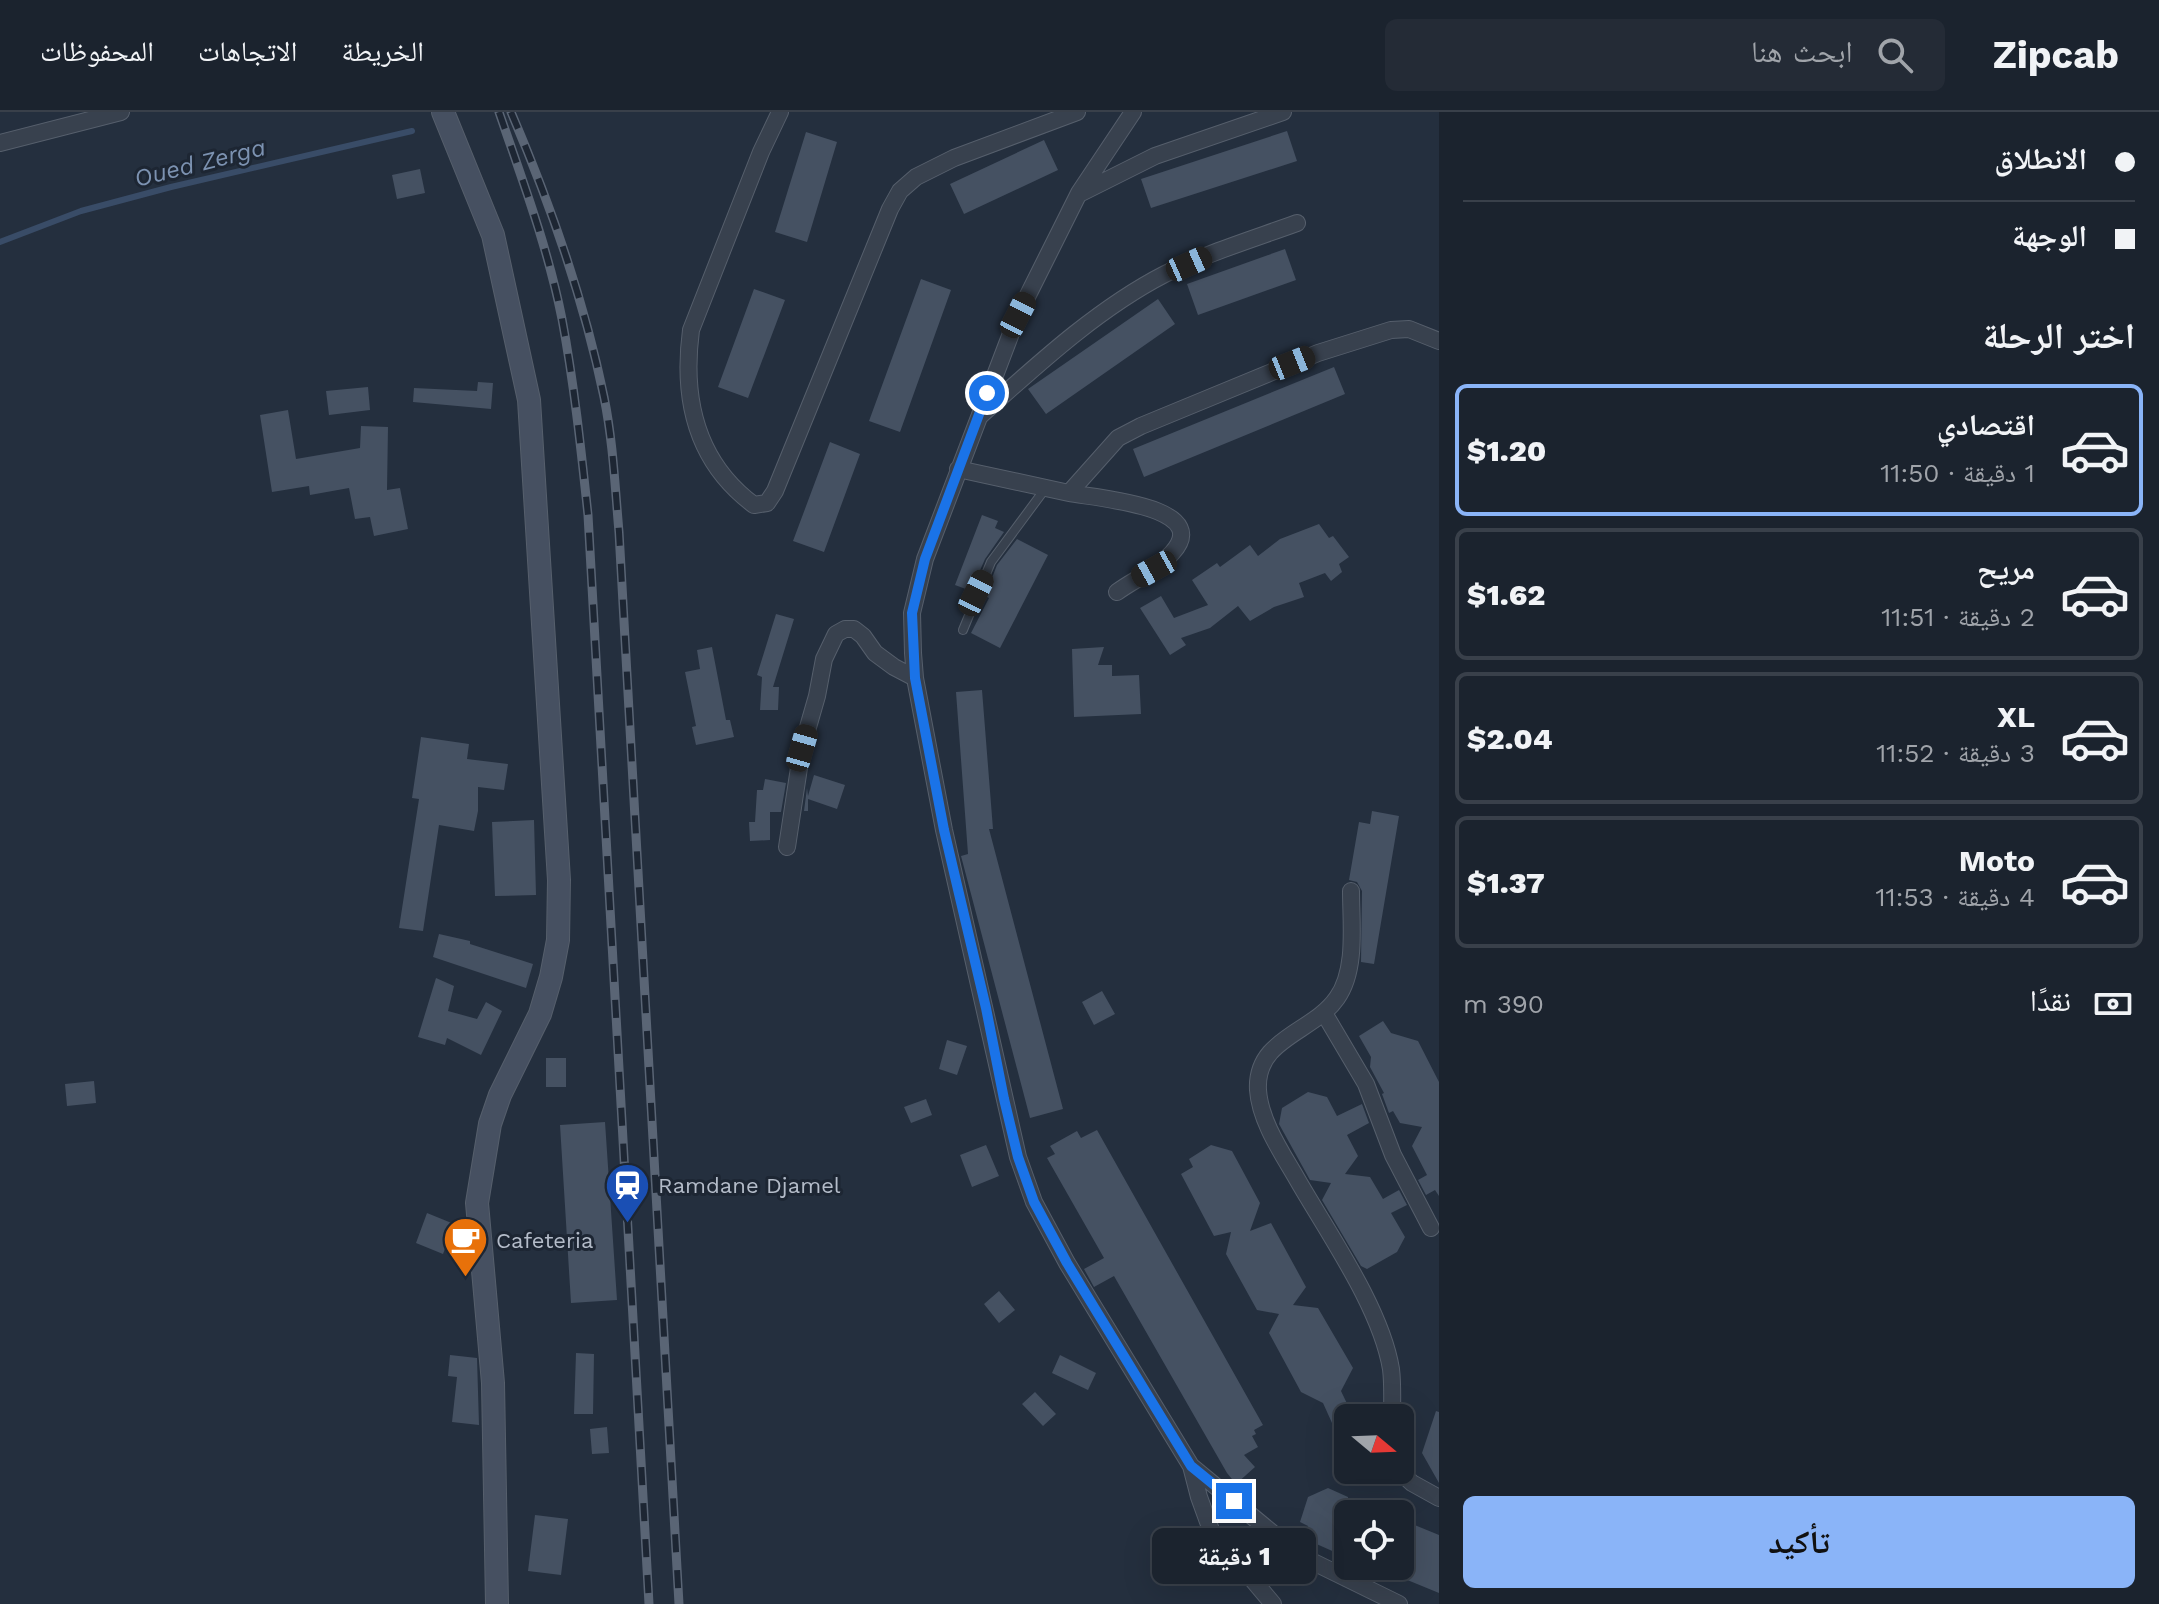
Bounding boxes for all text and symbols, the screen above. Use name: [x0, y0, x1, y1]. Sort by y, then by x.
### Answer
search box: [1385, 19, 1945, 91]
icon: search: [1873, 33, 1917, 77]
text: Zipcab: [1993, 33, 2119, 77]
text: ابحث هنا: [1751, 34, 1853, 69]
text: المحفوظات: [40, 35, 154, 68]
text: الاتجاهات: [198, 35, 297, 68]
text: الخريطة: [341, 35, 424, 68]
water label: Oued Zerga: [132, 133, 269, 193]
text: الانطلاق: [1994, 141, 2087, 176]
text: الوجهة: [2012, 218, 2087, 253]
car: [1162, 243, 1216, 285]
car: [996, 288, 1040, 342]
text: اختر الرحلة: [1983, 315, 2135, 357]
car: [1265, 343, 1319, 383]
route start: [969, 375, 1005, 411]
text: اقتصادي: [1937, 407, 2035, 442]
icon: car: [2059, 414, 2131, 486]
text: $1.20: [1467, 433, 1546, 468]
text: 1 دقيقة · 11:50: [1880, 458, 2035, 488]
car: [1127, 547, 1181, 591]
text: مريح: [1977, 551, 2035, 586]
icon: car: [2059, 558, 2131, 630]
car: [955, 566, 997, 620]
text: $1.62: [1467, 577, 1545, 612]
text: 2 دقيقة · 11:51: [1881, 602, 2035, 632]
text: XL: [1997, 699, 2035, 734]
icon: car: [2059, 702, 2131, 774]
text: $2.04: [1467, 721, 1553, 756]
car: [784, 722, 820, 774]
text: 3 دقيقة · 11:52: [1876, 738, 2035, 768]
text: Moto: [1959, 843, 2035, 878]
icon: car: [2059, 846, 2131, 918]
text: $1.37: [1467, 865, 1545, 900]
text: 4 دقيقة · 11:53: [1875, 882, 2035, 912]
icon: cash: [2091, 982, 2135, 1026]
text: نقدًا: [2030, 983, 2071, 1018]
text: 390 m: [1463, 989, 1544, 1019]
station icon: Ramdane Djamel: [603, 1161, 651, 1224]
place label: Ramdane Djamel: [658, 1173, 841, 1198]
cafe icon: Cafeteria: [441, 1216, 489, 1279]
place label: Cafeteria: [496, 1228, 593, 1253]
north arrow: [1334, 1404, 1414, 1484]
map controls: [1334, 1404, 1414, 1580]
route end: [1216, 1483, 1252, 1519]
button: تأكيد: [1463, 1496, 2135, 1588]
button: locate: [1334, 1500, 1414, 1580]
callout: 1 دقيقة: [1152, 1529, 1316, 1585]
text: 1 دقيقة: [1197, 1541, 1271, 1571]

